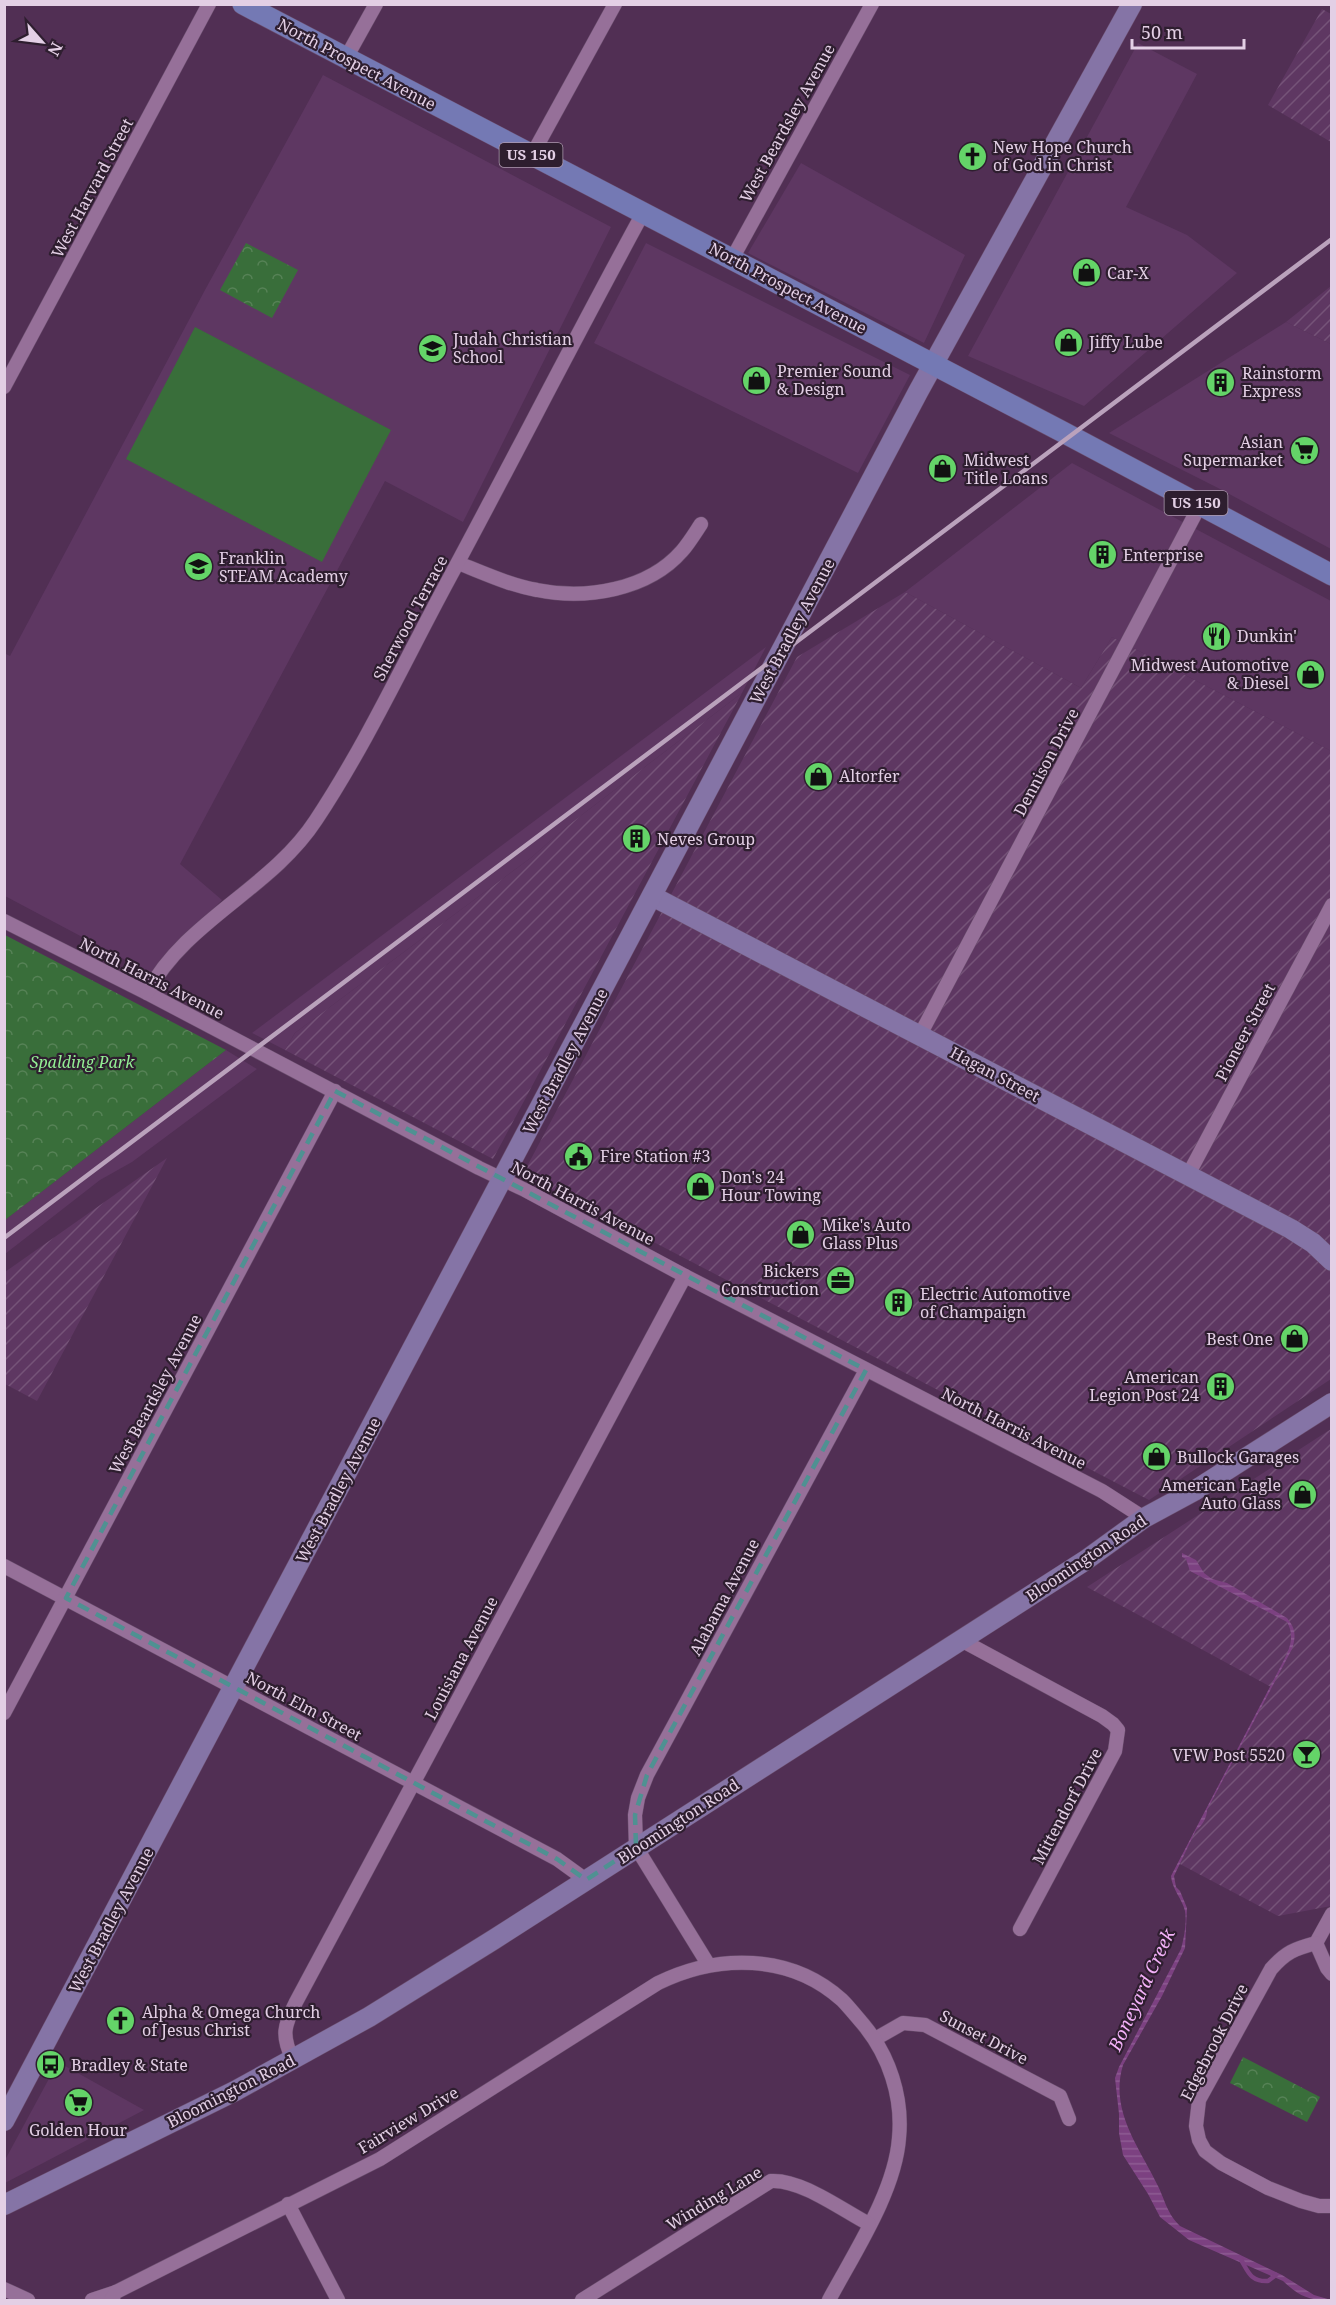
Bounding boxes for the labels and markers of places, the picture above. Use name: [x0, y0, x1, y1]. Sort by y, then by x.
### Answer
place label: New Hope Church of God in Christ: [993, 136, 1132, 176]
church icon: New Hope Church of God in Christ: [956, 140, 988, 172]
shop icon: Car-X: [1070, 257, 1102, 289]
place label: Car-X: [1107, 262, 1149, 284]
shop icon: Jiffy Lube: [1052, 326, 1084, 358]
place label: Judah Christian School: [452, 328, 572, 368]
place label: Jiffy Lube: [1088, 331, 1163, 353]
school or university icon: Judah Christian School: [416, 332, 448, 364]
place label: Premier Sound & Design: [777, 360, 892, 400]
place label: Rainstorm Express: [1242, 362, 1322, 402]
shop icon: Premier Sound & Design: [740, 364, 772, 396]
building icon: Rainstorm Express: [1205, 366, 1237, 398]
place label: Asian Supermarket: [1183, 431, 1283, 471]
supermarket icon: Asian Supermarket: [1288, 435, 1320, 467]
place label: Midwest Title Loans: [964, 449, 1048, 489]
shop icon: Midwest Title Loans: [927, 453, 959, 485]
building icon: Enterprise: [1086, 539, 1118, 571]
place label: Enterprise: [1123, 544, 1203, 566]
place label: Franklin STEAM Academy: [219, 547, 349, 587]
school or university icon: Franklin STEAM Academy: [182, 551, 214, 583]
restaurant icon: Dunkin': [1200, 620, 1232, 652]
place label: Dunkin': [1237, 625, 1297, 647]
place label: Midwest Automotive & Diesel: [1131, 654, 1289, 694]
shop icon: Midwest Automotive & Diesel: [1294, 658, 1326, 690]
shop icon: Altorfer: [802, 760, 834, 792]
place label: Altorfer: [839, 765, 900, 787]
building icon: Neves Group: [620, 823, 652, 855]
place label: Neves Group: [657, 828, 755, 850]
public building icon: Fire Station #3: [563, 1140, 595, 1172]
place label: Fire Station #3: [600, 1145, 711, 1167]
place label: Don's 24 Hour Towing: [721, 1166, 821, 1206]
shop icon: Don's 24 Hour Towing: [684, 1170, 716, 1202]
place label: Mike's Auto Glass Plus: [822, 1214, 911, 1254]
shop icon: Mike's Auto Glass Plus: [785, 1218, 817, 1250]
place label: Bickers Construction: [721, 1260, 819, 1300]
office icon: Bickers Construction: [824, 1264, 856, 1296]
place label: Electric Automotive of Champaign: [920, 1283, 1071, 1323]
building icon: Electric Automotive of Champaign: [883, 1287, 915, 1319]
shop icon: Best One: [1278, 1323, 1310, 1355]
place label: Best One: [1206, 1328, 1273, 1350]
place label: American Legion Post 24: [1089, 1366, 1199, 1406]
building icon: American Legion Post 24: [1204, 1370, 1236, 1402]
shop icon: Bullock Garages: [1140, 1441, 1172, 1473]
place label: Bullock Garages: [1177, 1446, 1299, 1468]
place label: American Eagle Auto Glass: [1161, 1474, 1281, 1514]
shop icon: American Eagle Auto Glass: [1286, 1478, 1318, 1510]
bar icon: VFW Post 5520: [1290, 1739, 1322, 1771]
place label: VFW Post 5520: [1172, 1744, 1285, 1766]
place label: Alpha & Omega Church of Jesus Christ: [142, 2001, 320, 2041]
church icon: Alpha & Omega Church of Jesus Christ: [105, 2005, 137, 2037]
bus stop icon: Bradley & State: [34, 2049, 66, 2081]
place label: Bradley & State: [71, 2054, 188, 2076]
supermarket icon: Golden Hour: [62, 2086, 94, 2118]
place label: Golden Hour: [29, 2119, 128, 2141]

